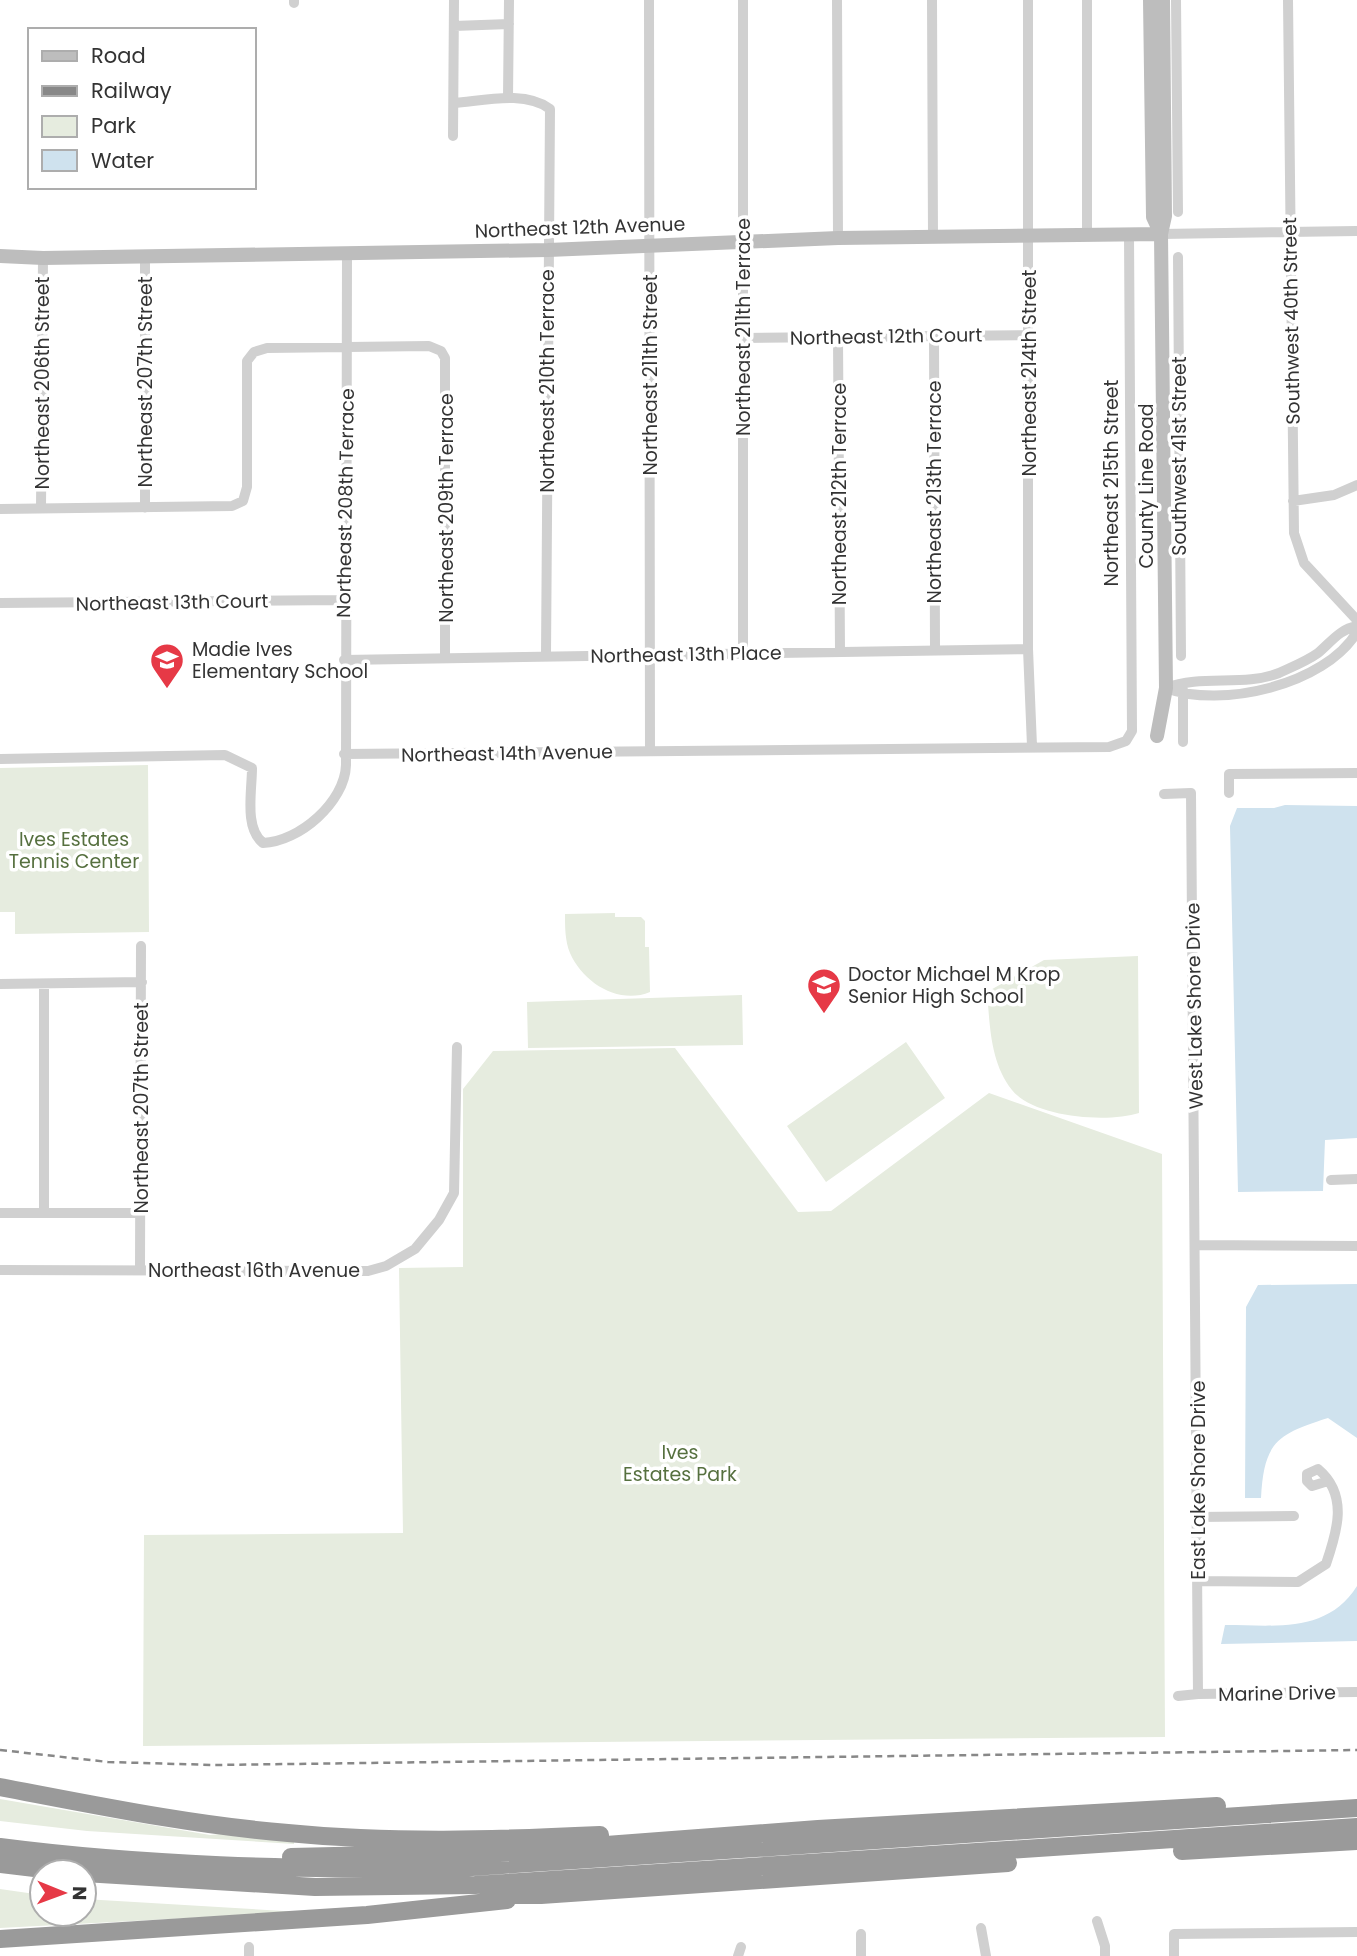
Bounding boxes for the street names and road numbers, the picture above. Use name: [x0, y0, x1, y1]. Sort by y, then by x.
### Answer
street label: Northeast 12th Avenue: [474, 210, 686, 245]
street label: Southwest 40th Street: [1276, 217, 1307, 425]
street label: Northeast 211th Terrace: [730, 218, 757, 436]
street label: Northeast 210th Terrace: [534, 269, 561, 493]
street label: Northeast 214th Street: [1016, 269, 1043, 476]
street label: Northeast 211th Street: [637, 274, 664, 476]
street label: Northeast 206th Street: [29, 276, 56, 489]
street label: Northeast 207th Street: [132, 276, 159, 488]
street label: Northeast 12th Court: [790, 321, 982, 352]
street label: Southwest 41st Street: [1166, 356, 1193, 556]
street label: Northeast 215th Street: [1098, 379, 1125, 586]
street label: Northeast 213th Terrace: [921, 381, 948, 603]
street label: Northeast 212th Terrace: [826, 383, 853, 605]
street label: Northeast 208th Terrace: [330, 388, 361, 618]
street label: Northeast 209th Terrace: [433, 393, 460, 623]
street label: County Line Road: [1133, 403, 1160, 569]
street label: Northeast 13th Court: [75, 587, 269, 618]
street label: Northeast 13th Place: [590, 639, 782, 670]
street label: Northeast 14th Avenue: [401, 738, 613, 769]
street label: West Lake Shore Drive: [1179, 902, 1210, 1110]
street label: Northeast 207th Street: [128, 1002, 155, 1214]
street label: Northeast 16th Avenue: [148, 1257, 360, 1284]
street label: East Lake Shore Drive: [1185, 1380, 1212, 1580]
street label: Marine Drive: [1218, 1679, 1336, 1708]

